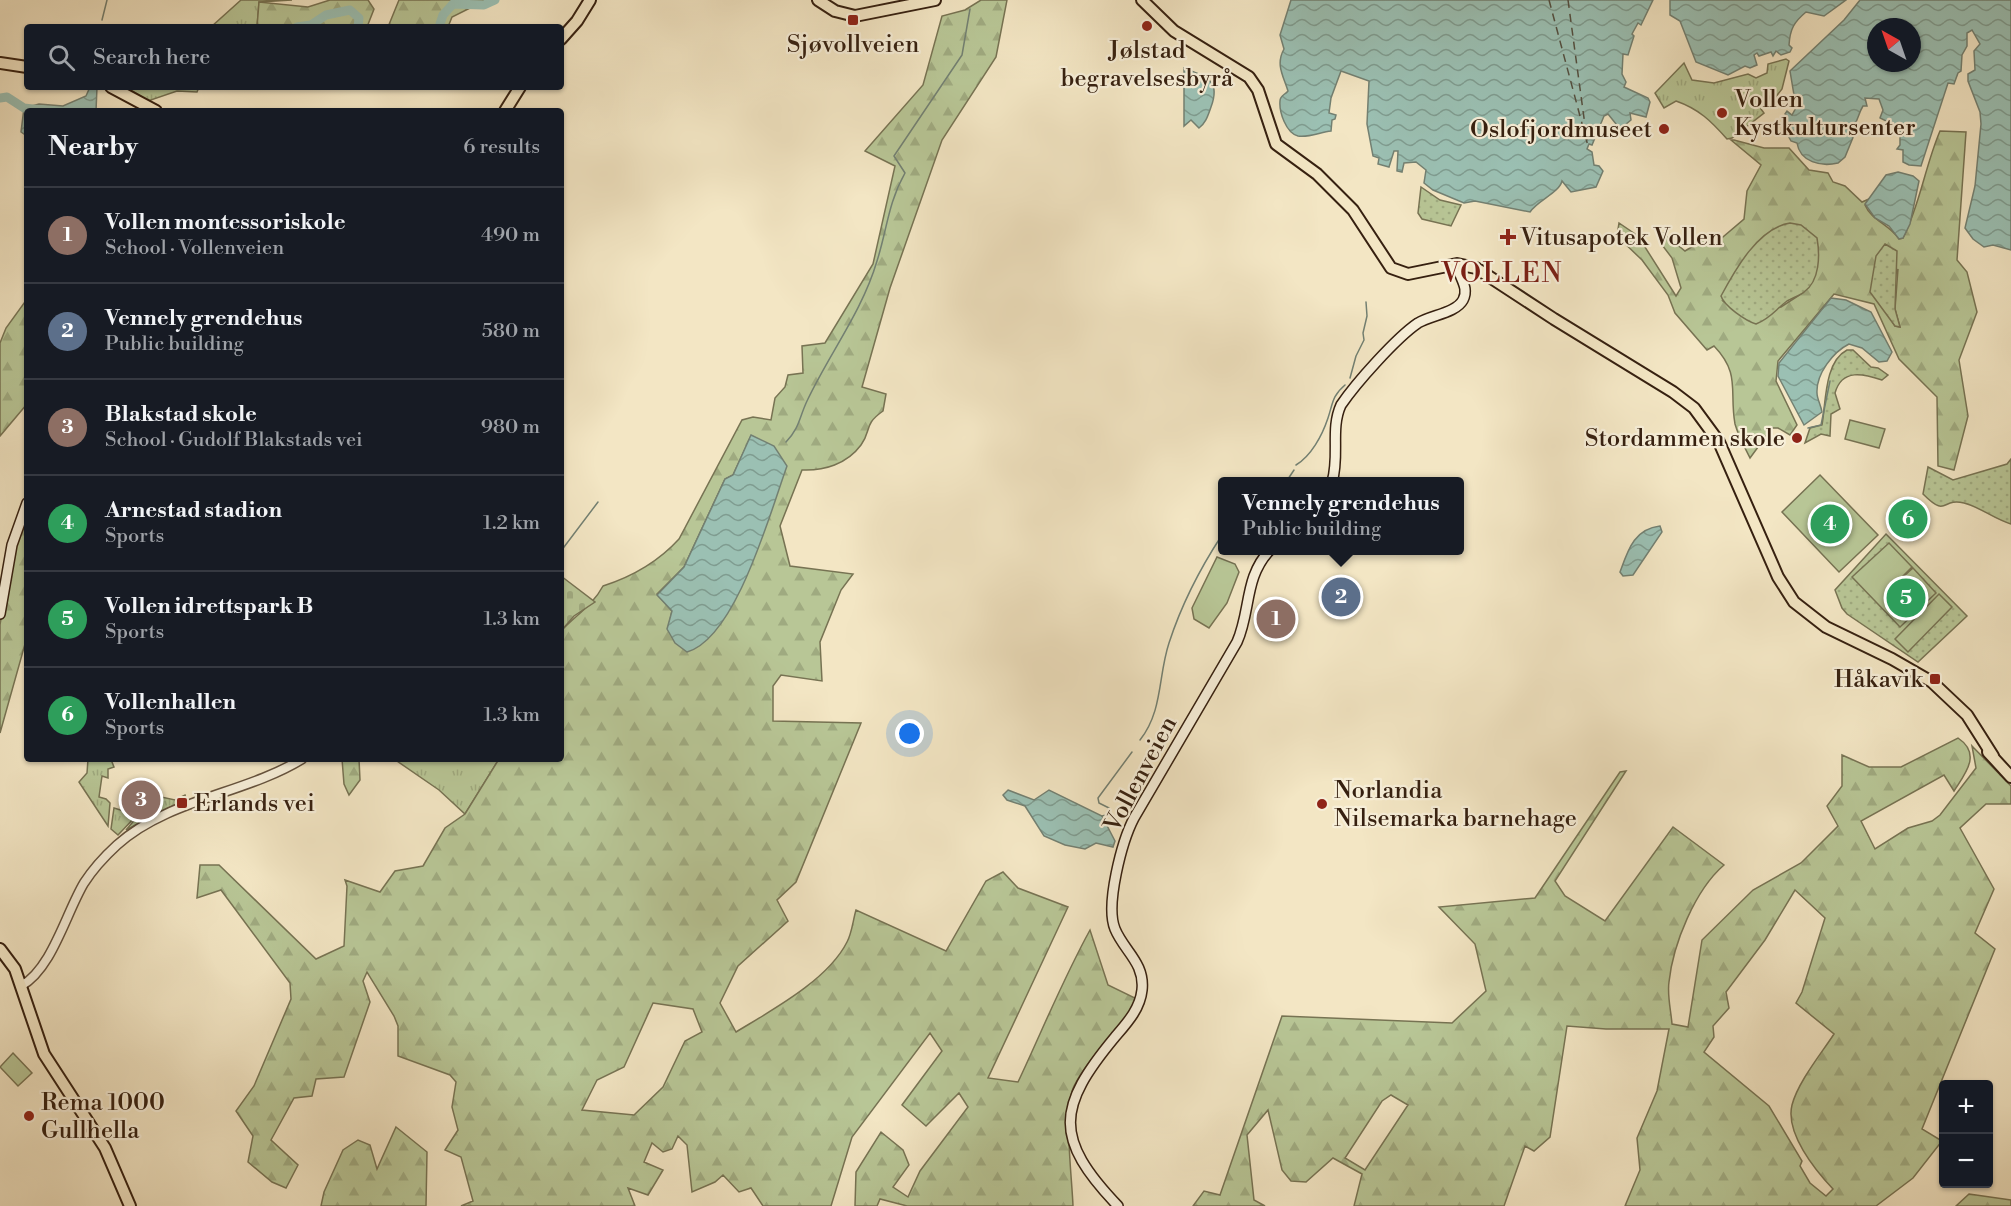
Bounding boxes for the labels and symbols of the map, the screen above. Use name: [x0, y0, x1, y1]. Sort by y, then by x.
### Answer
marker: Sjøvollveien: [846, 13, 860, 27]
north arrow: [1867, 18, 1921, 72]
marker: Jølstad begravelsesbyrå: [1140, 19, 1154, 33]
place label: Sjøvollveien: [787, 30, 919, 60]
place label: Jølstad begravelsesbyrå: [1061, 36, 1234, 94]
place label: Vollen Kystkultursenter: [1733, 85, 1916, 143]
marker: Vollen Kystkultursenter: [1715, 106, 1729, 120]
place label: Oslofjordmuseet: [1470, 115, 1653, 145]
marker: Oslofjordmuseet: [1657, 122, 1671, 136]
place label: Vitusapotek Vollen: [1519, 223, 1722, 253]
marker: Vitusapotek Vollen: [1501, 230, 1515, 244]
district label: VOLLEN: [1440, 257, 1563, 291]
place label: Stordammen skole: [1585, 424, 1785, 454]
marker: Stordammen skole: [1790, 431, 1804, 445]
pin: 6: [1888, 496, 1928, 542]
pin: 4: [1810, 502, 1850, 546]
pin: 2: [1322, 574, 1360, 620]
pin: 5: [1886, 576, 1926, 620]
pin: 1: [1256, 596, 1296, 642]
place label: Håkavik: [1834, 665, 1924, 695]
marker: Håkavik: [1928, 672, 1942, 686]
street label: Vollenveien: [1097, 711, 1184, 838]
your location: [895, 719, 924, 748]
place label: Norlandia Nilsemarka barnehage: [1334, 776, 1577, 834]
pin: 3: [122, 778, 160, 822]
place label: Erlands vei: [194, 789, 315, 819]
marker: Erlands vei: [175, 796, 189, 810]
marker: Norlandia Nilsemarka barnehage: [1315, 797, 1329, 811]
place label: Rema 1000 Gullhella: [41, 1088, 165, 1146]
marker: Rema 1000 Gullhella: [22, 1109, 36, 1123]

